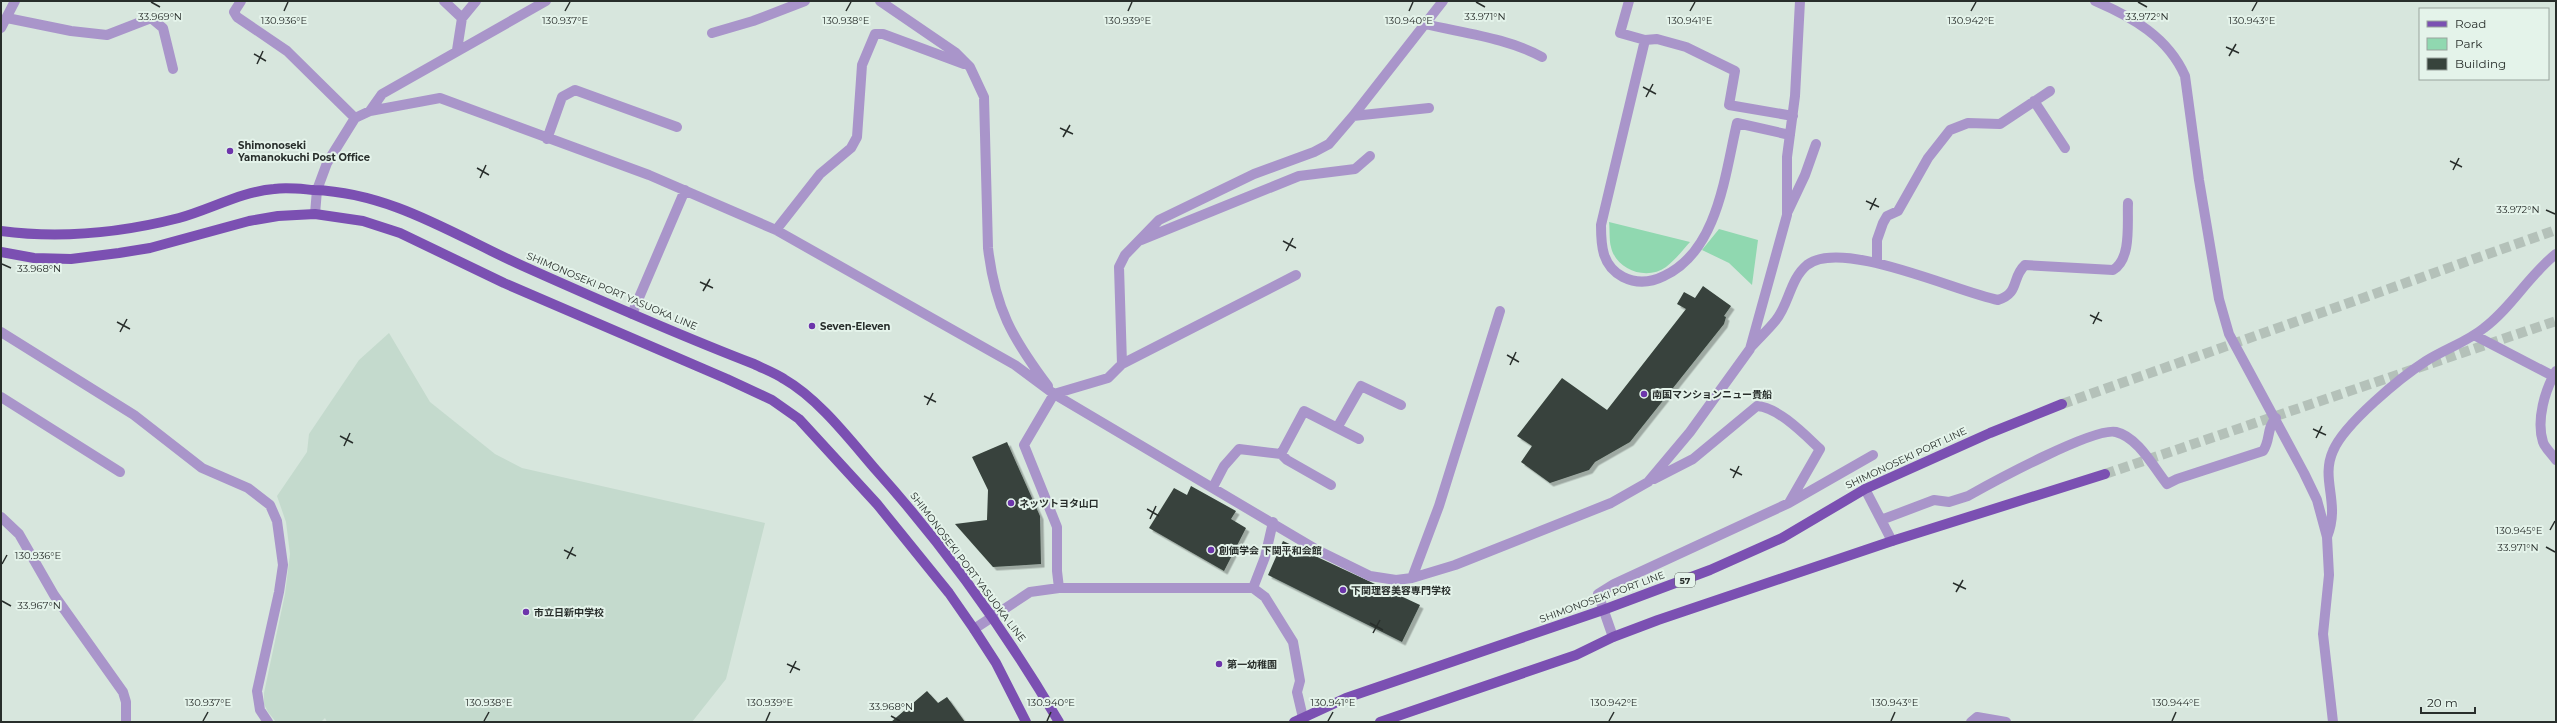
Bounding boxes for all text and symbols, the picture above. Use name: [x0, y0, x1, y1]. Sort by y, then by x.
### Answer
legend: [2419, 8, 2549, 80]
text: 33.969°N: [138, 10, 182, 23]
text: 33.971°N: [1464, 10, 1506, 23]
text: 33.972°N: [2125, 10, 2169, 23]
text: 130.936°E: [261, 14, 307, 27]
text: 130.937°E: [542, 14, 588, 27]
text: 130.938°E: [823, 14, 870, 27]
text: 130.939°E: [1105, 14, 1152, 27]
text: 130.940°E: [1385, 14, 1433, 27]
text: 130.941°E: [1668, 14, 1713, 27]
text: 130.942°E: [1947, 14, 1995, 27]
text: 130.943°E: [2229, 14, 2276, 27]
text: Road: [2455, 16, 2486, 31]
text: Park: [2455, 36, 2483, 51]
text: Building: [2455, 56, 2506, 71]
place label: Shimonoseki Yamanokuchi Post Office: [237, 139, 370, 164]
marker: Shimonoseki Yamanokuchi Post Office: [225, 146, 235, 156]
text: 33.972°N: [2496, 203, 2540, 216]
street label: SHIMONOSEKI PORT YASUOKA LINE: [525, 249, 700, 333]
text: 33.968°N: [17, 262, 61, 275]
place label: Seven-Eleven: [820, 320, 891, 333]
marker: Seven-Eleven: [807, 321, 817, 331]
place label: 南国マンションニュー貴船: [1652, 388, 1772, 401]
marker: 南国マンションニュー貴船: [1639, 389, 1649, 399]
street label: SHIMONOSEKI PORT LINE: [1843, 424, 1969, 492]
street label: SHIMONOSEKI PORT YASUOKA LINE: [907, 490, 1029, 645]
place label: ネッツトヨタ山口: [1019, 497, 1099, 510]
marker: ネッツトヨタ山口: [1006, 498, 1016, 508]
text: 130.945°E: [2496, 524, 2543, 537]
text: 33.971°N: [2497, 541, 2539, 554]
place label: 創価学会 下関平和会館: [1218, 544, 1322, 557]
marker: 創価学会 下関平和会館: [1206, 545, 1216, 555]
text: 130.936°E: [15, 549, 61, 562]
street label: SHIMONOSEKI PORT LINE: [1538, 568, 1667, 626]
road number: 57: [1675, 573, 1695, 587]
place label: 下関理容美容専門学校: [1351, 584, 1451, 597]
marker: 下関理容美容専門学校: [1338, 585, 1348, 595]
text: 33.967°N: [17, 599, 61, 612]
place label: 市立日新中学校: [534, 606, 604, 619]
marker: 市立日新中学校: [521, 607, 531, 617]
place label: 第一幼稚園: [1227, 658, 1277, 671]
marker: 第一幼稚園: [1214, 659, 1224, 669]
scale bar: [2421, 689, 2475, 715]
text: 20 m: [2427, 695, 2458, 710]
text: 130.937°E: [185, 696, 231, 709]
text: 130.938°E: [466, 696, 513, 709]
text: 130.939°E: [747, 696, 794, 709]
text: 130.940°E: [1027, 696, 1075, 709]
text: 130.941°E: [1311, 696, 1356, 709]
text: 130.942°E: [1590, 696, 1638, 709]
text: 130.943°E: [1872, 696, 1919, 709]
text: 130.944°E: [2152, 696, 2200, 709]
text: 33.968°N: [869, 700, 913, 713]

